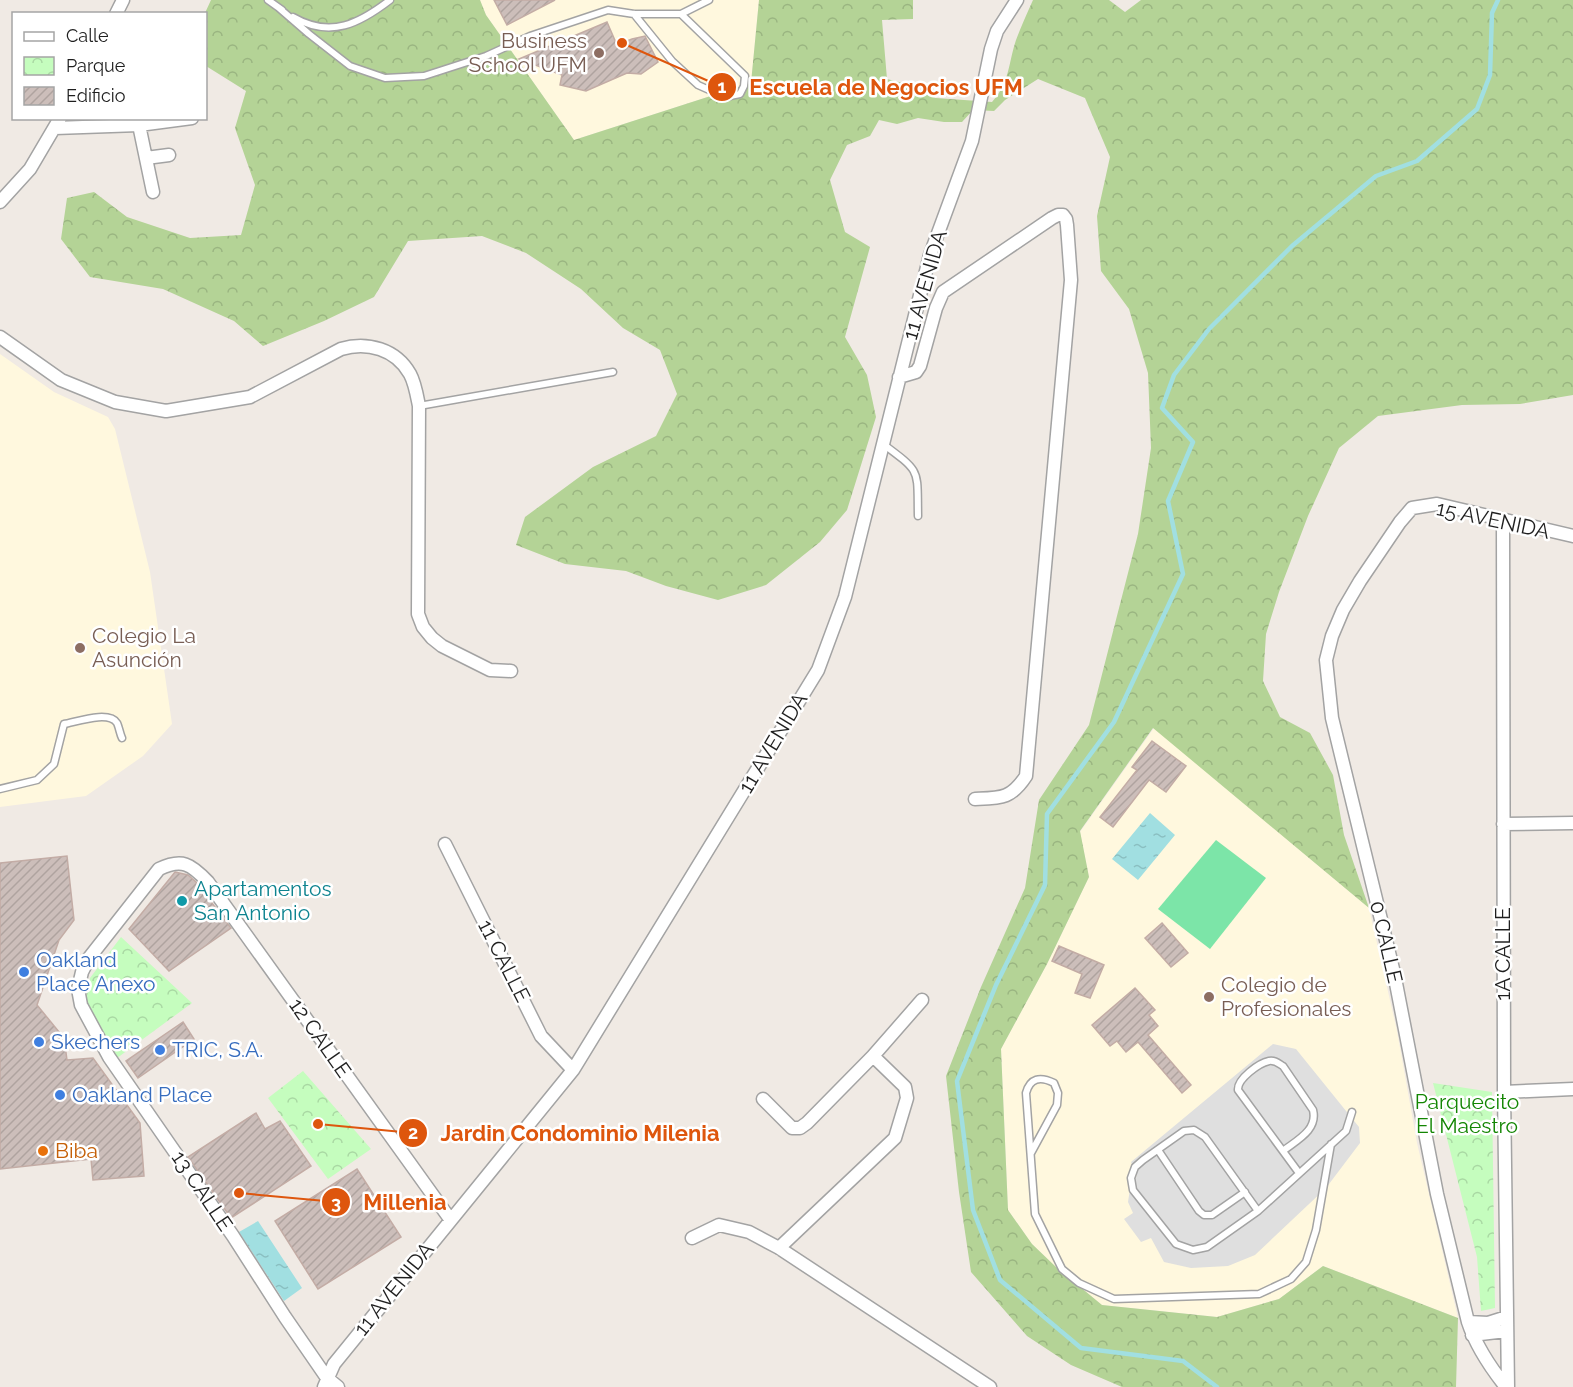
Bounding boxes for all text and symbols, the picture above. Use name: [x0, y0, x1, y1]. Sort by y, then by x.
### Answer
legend: [12, 12, 207, 120]
text: Calle: [66, 25, 109, 46]
place label: Business School UFM: [468, 28, 587, 77]
marker: Business School UFM: [592, 46, 606, 60]
text: Parque: [66, 55, 126, 76]
callout: Escuela de Negocios UFM: [707, 67, 1035, 107]
text: Escuela de Negocios UFM: [749, 74, 1023, 100]
text: 1: [718, 76, 727, 97]
text: Edificio: [66, 85, 126, 106]
street label: 11 AVENIDA: [897, 227, 952, 343]
street label: 15 AVENIDA: [1434, 495, 1552, 544]
place label: Colegio La Asunción: [92, 623, 196, 672]
marker: Colegio La Asunción: [73, 641, 87, 655]
street label: 11 AVENIDA: [733, 688, 812, 798]
place label: Apartamentos San Antonio: [194, 876, 332, 925]
marker: Apartamentos San Antonio: [175, 894, 189, 908]
street label: 0 CALLE: [1365, 898, 1408, 986]
street label: 1A CALLE: [1490, 907, 1515, 1001]
street label: 11 CALLE: [473, 915, 536, 1006]
place label: Oakland Place Anexo: [36, 947, 156, 996]
marker: Oakland Place Anexo: [17, 965, 31, 979]
place label: Colegio de Profesionales: [1221, 972, 1351, 1021]
marker: Colegio de Profesionales: [1202, 990, 1216, 1004]
street label: 12 CALLE: [284, 993, 357, 1082]
place label: Skechers: [51, 1029, 140, 1054]
marker: Skechers: [32, 1035, 46, 1049]
place label: TRIC, S.A.: [172, 1037, 263, 1062]
marker: TRIC, S.A.: [153, 1043, 167, 1057]
place label: Oakland Place: [72, 1082, 212, 1107]
marker: Oakland Place: [53, 1088, 67, 1102]
park label: Parquecito El Maestro: [1415, 1089, 1519, 1138]
callout: Jardin Condominio Milenia: [398, 1113, 731, 1153]
text: Jardin Condominio Milenia: [440, 1120, 720, 1146]
text: 2: [408, 1122, 418, 1143]
place label: Biba: [55, 1138, 98, 1163]
marker: Biba: [36, 1144, 50, 1158]
street label: 13 CALLE: [167, 1146, 238, 1236]
callout: Millenia: [321, 1182, 459, 1222]
text: Millenia: [363, 1189, 447, 1215]
text: 3: [331, 1192, 341, 1213]
street label: 11 AVENIDA: [348, 1237, 439, 1340]

